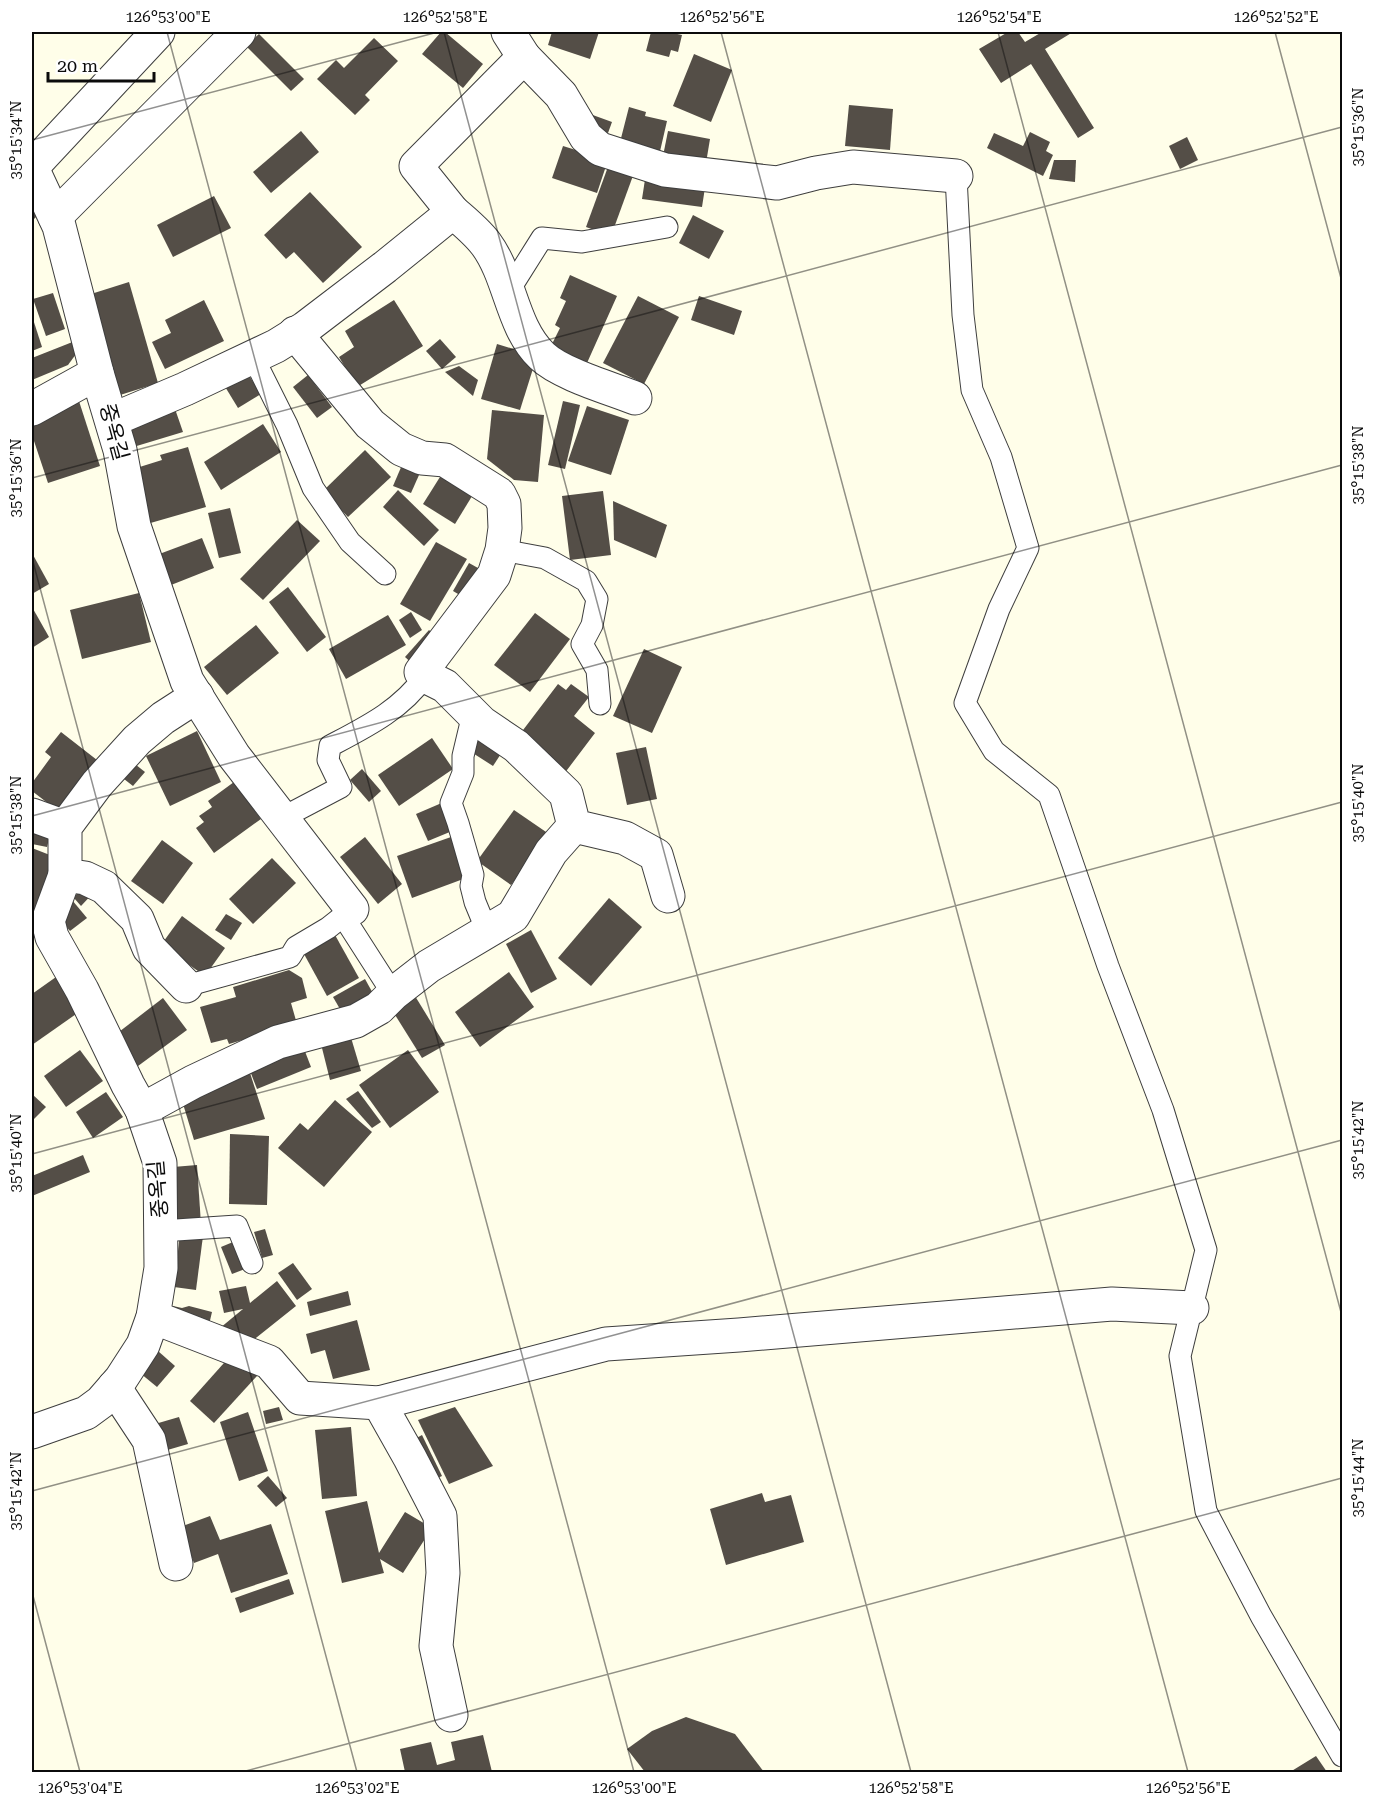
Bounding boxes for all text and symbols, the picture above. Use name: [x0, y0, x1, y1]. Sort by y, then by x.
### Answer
text: 126°53'00"E: [125, 8, 211, 26]
text: 126°52'58"E: [402, 8, 488, 26]
text: 126°52'56"E: [679, 8, 765, 26]
text: 126°52'54"E: [956, 8, 1042, 26]
text: 126°52'52"E: [1233, 8, 1319, 26]
scale bar: [48, 45, 154, 83]
text: 20 m: [57, 55, 98, 76]
text: 35°15'36"N: [1349, 87, 1367, 167]
text: 35°15'34"N: [7, 100, 25, 180]
street label: 중옥길: [95, 401, 133, 463]
text: 35°15'38"N: [1349, 425, 1367, 505]
text: 35°15'36"N: [7, 438, 25, 518]
text: 35°15'40"N: [1349, 763, 1367, 843]
text: 35°15'38"N: [7, 775, 25, 855]
text: 35°15'42"N: [1349, 1100, 1367, 1180]
text: 35°15'40"N: [7, 1113, 25, 1193]
street label: 중옥길: [144, 1159, 172, 1219]
text: 35°15'44"N: [1349, 1438, 1367, 1518]
text: 35°15'42"N: [7, 1451, 25, 1531]
text: 126°53'04"E: [37, 1779, 123, 1797]
text: 126°53'02"E: [314, 1779, 400, 1797]
text: 126°53'00"E: [591, 1779, 677, 1797]
text: 126°52'58"E: [868, 1779, 954, 1797]
text: 126°52'56"E: [1145, 1779, 1231, 1797]

